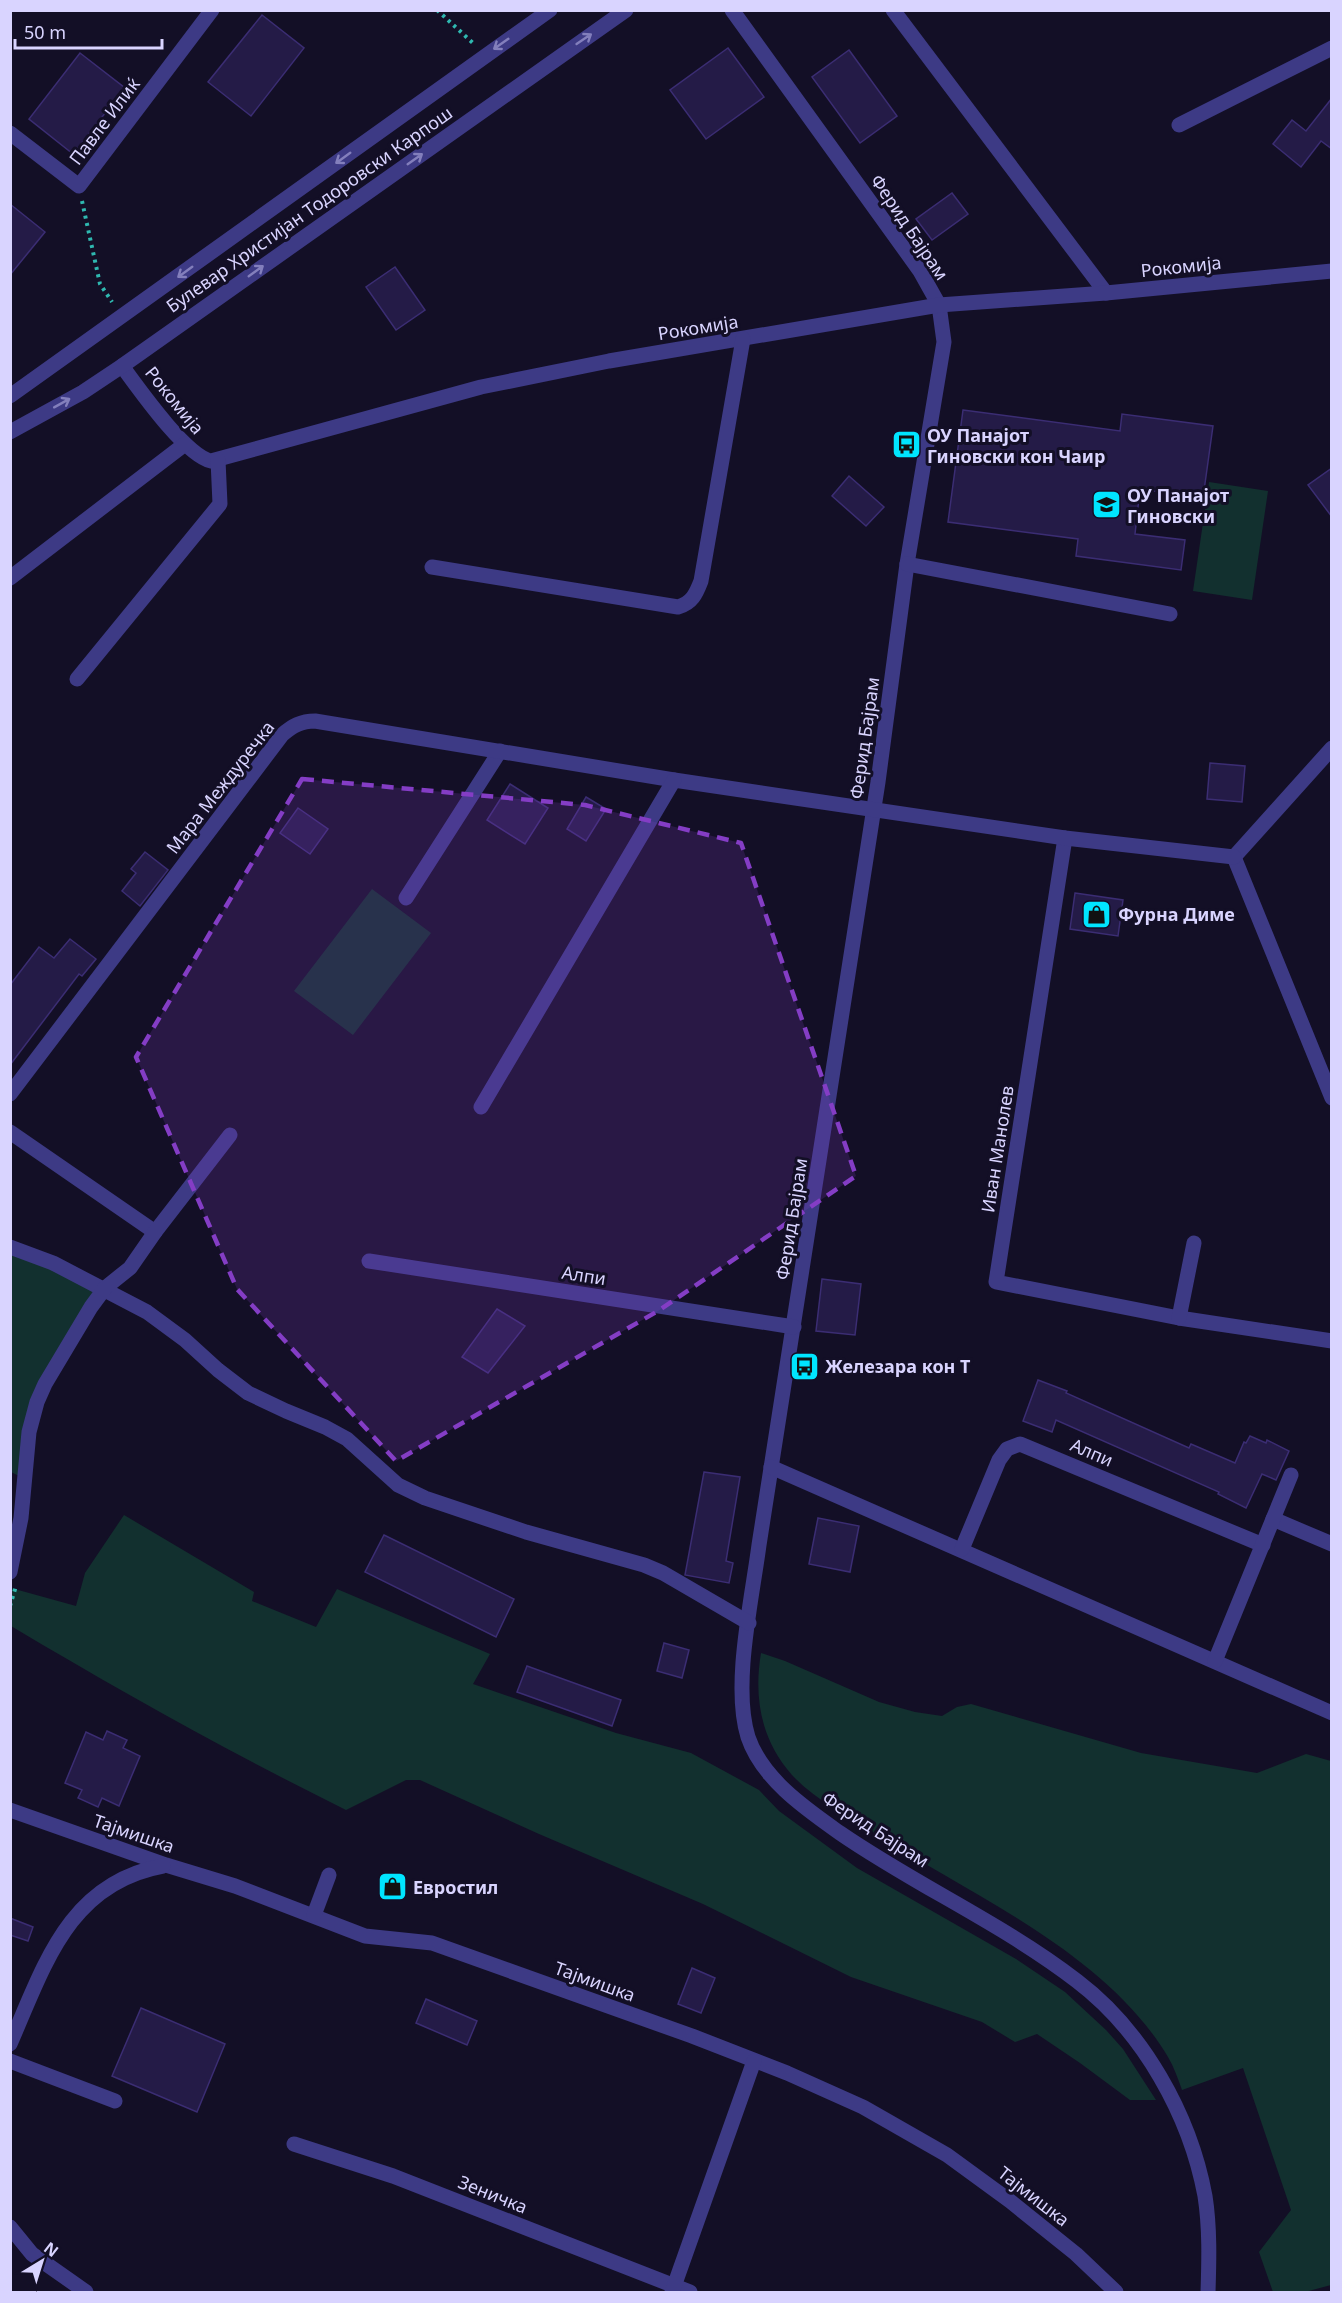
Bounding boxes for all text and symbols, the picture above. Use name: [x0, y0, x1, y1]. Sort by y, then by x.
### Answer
scale bar: [15, 12, 162, 50]
text: 50 m: [24, 20, 66, 44]
one-way arrow: [575, 33, 591, 45]
one-way arrow: [494, 38, 510, 50]
street label: Павле Илиќ: [63, 72, 145, 170]
street label: Булевар Христијан Тодоровски Карпош: [161, 100, 457, 318]
one-way arrow: [336, 152, 352, 164]
one-way arrow: [406, 152, 422, 165]
street label: Ферид Бајрам: [866, 169, 954, 285]
street label: Рокомија: [1139, 250, 1223, 282]
one-way arrow: [247, 265, 263, 278]
one-way arrow: [178, 266, 194, 278]
street label: Рокомија: [656, 309, 740, 345]
street label: Рокомија: [140, 361, 210, 439]
one-way arrow: [53, 397, 70, 409]
place label: ОУ Панајот Гиновски кон Чаир: [927, 423, 1105, 468]
bus stop icon: ОУ Панајот Гиновски кон Чаир: [890, 429, 922, 461]
place label: ОУ Панајот Гиновски: [1127, 483, 1229, 528]
school or university icon: ОУ Панајот Гиновски: [1090, 489, 1122, 521]
street label: Ферид Бајрам: [844, 676, 884, 800]
street label: Мара Междуречка: [161, 716, 279, 858]
shop icon: Фурна Диме: [1081, 898, 1113, 930]
place label: Фурна Диме: [1118, 902, 1235, 926]
street label: Иван Манолев: [975, 1084, 1019, 1214]
street label: Ферид Бајрам: [770, 1156, 812, 1282]
street label: Алпи: [560, 1260, 608, 1290]
bus stop icon: Железара кон Т: [788, 1350, 820, 1382]
place label: Железара кон Т: [825, 1354, 971, 1378]
street label: Алпи: [1067, 1432, 1117, 1472]
street label: Ферид Бајрам: [818, 1785, 934, 1873]
street label: Тајмишка: [90, 1808, 178, 1858]
shop icon: Евростил: [376, 1871, 408, 1903]
place label: Евростил: [413, 1875, 498, 1899]
street label: Тајмишка: [551, 1955, 639, 2007]
street label: Тајмишка: [993, 2161, 1075, 2231]
street label: Зеничка: [455, 2169, 531, 2219]
north arrow: [12, 2231, 72, 2291]
text: N: [39, 2237, 63, 2262]

